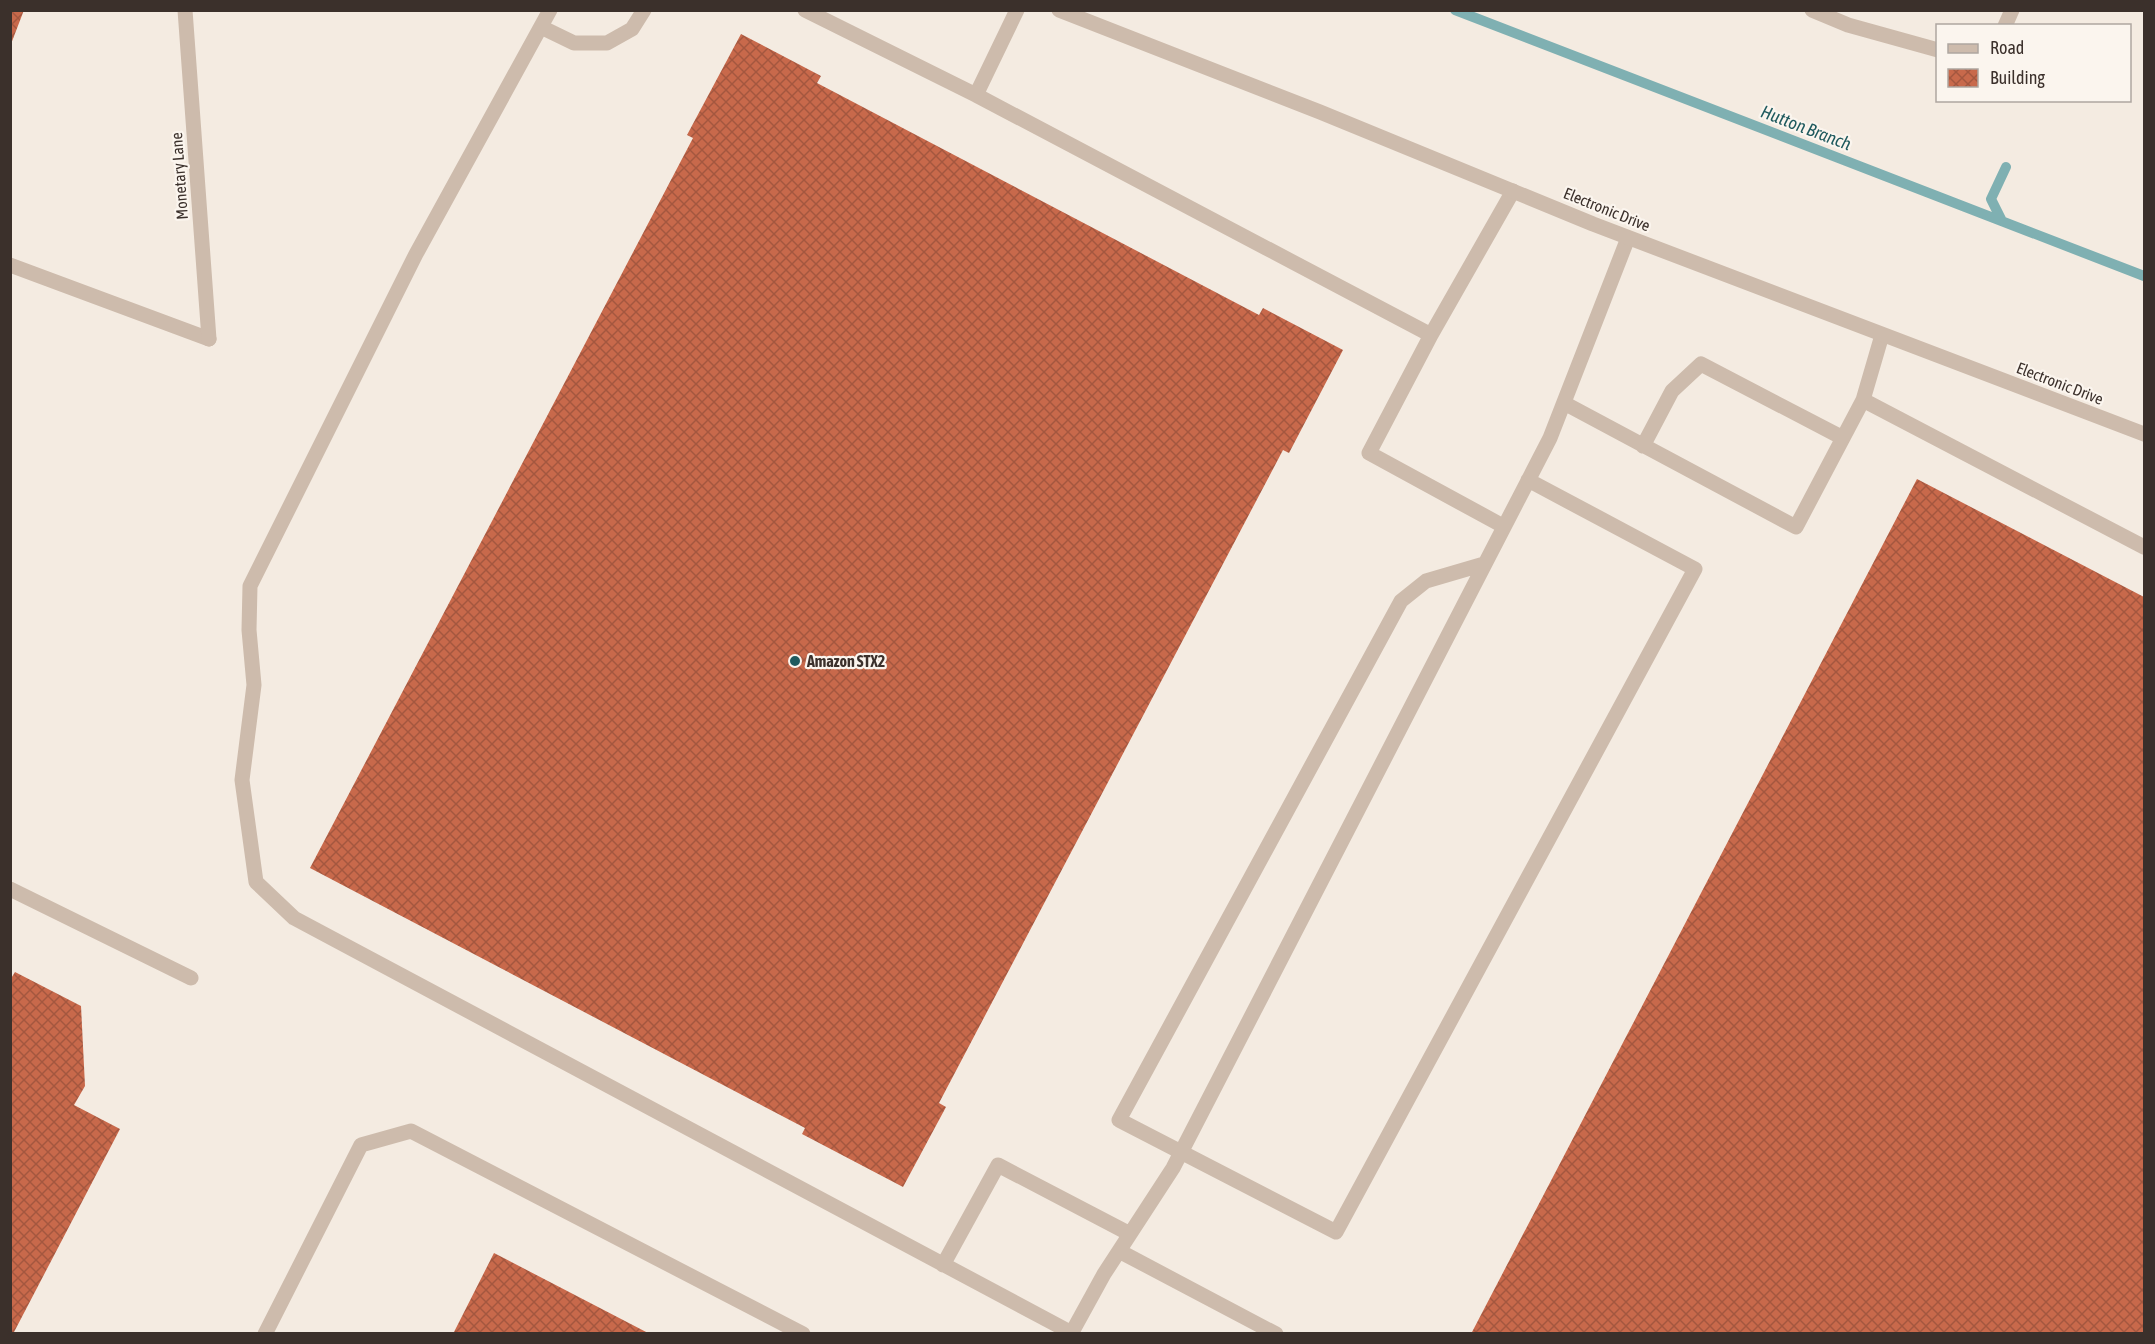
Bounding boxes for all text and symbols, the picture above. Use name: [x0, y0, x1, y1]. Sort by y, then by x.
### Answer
legend: [1936, 24, 2131, 102]
text: Road: [1990, 37, 2024, 58]
text: Building: [1990, 67, 2045, 88]
water label: Hutton Branch: [1758, 101, 1854, 154]
street label: Monetary Lane: [167, 132, 192, 220]
street label: Electronic Drive: [1561, 184, 1653, 234]
street label: Electronic Drive: [2014, 358, 2106, 408]
place label: Amazon STX2: [806, 652, 885, 670]
marker: Amazon STX2: [788, 654, 802, 668]

